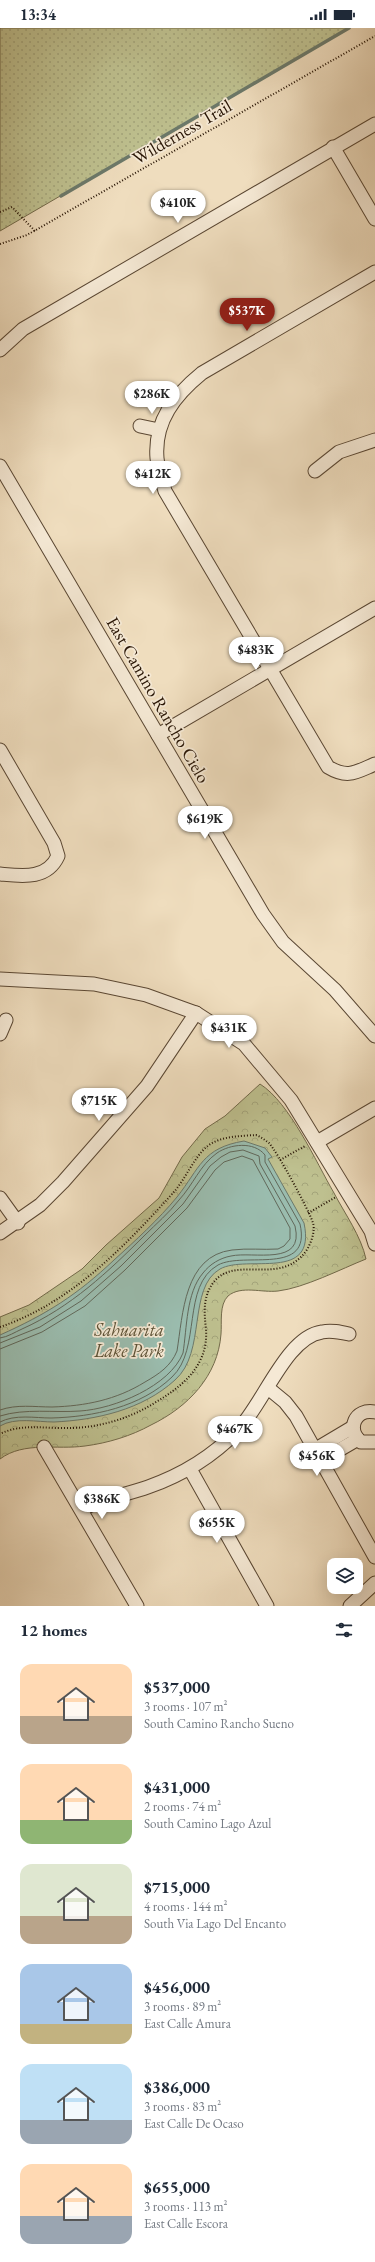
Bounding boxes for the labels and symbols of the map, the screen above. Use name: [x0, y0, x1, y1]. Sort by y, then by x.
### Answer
street label: Wilderness Trail: [128, 94, 236, 169]
pin: $410K: [150, 190, 206, 224]
pin: $537K: [219, 298, 275, 332]
pin: $286K: [124, 381, 180, 415]
pin: $412K: [125, 461, 181, 495]
street label: East Camino Rancho Cielo: [101, 612, 216, 787]
pin: $483K: [228, 637, 284, 671]
pin: $619K: [177, 806, 233, 840]
pin: $431K: [201, 1015, 257, 1049]
pin: $715K: [71, 1088, 127, 1122]
park label: Sahuarita Lake Park: [93, 1318, 164, 1362]
pin: $467K: [207, 1416, 263, 1450]
pin: $456K: [289, 1443, 345, 1477]
pin: $386K: [74, 1486, 130, 1520]
pin: $655K: [189, 1510, 245, 1544]

